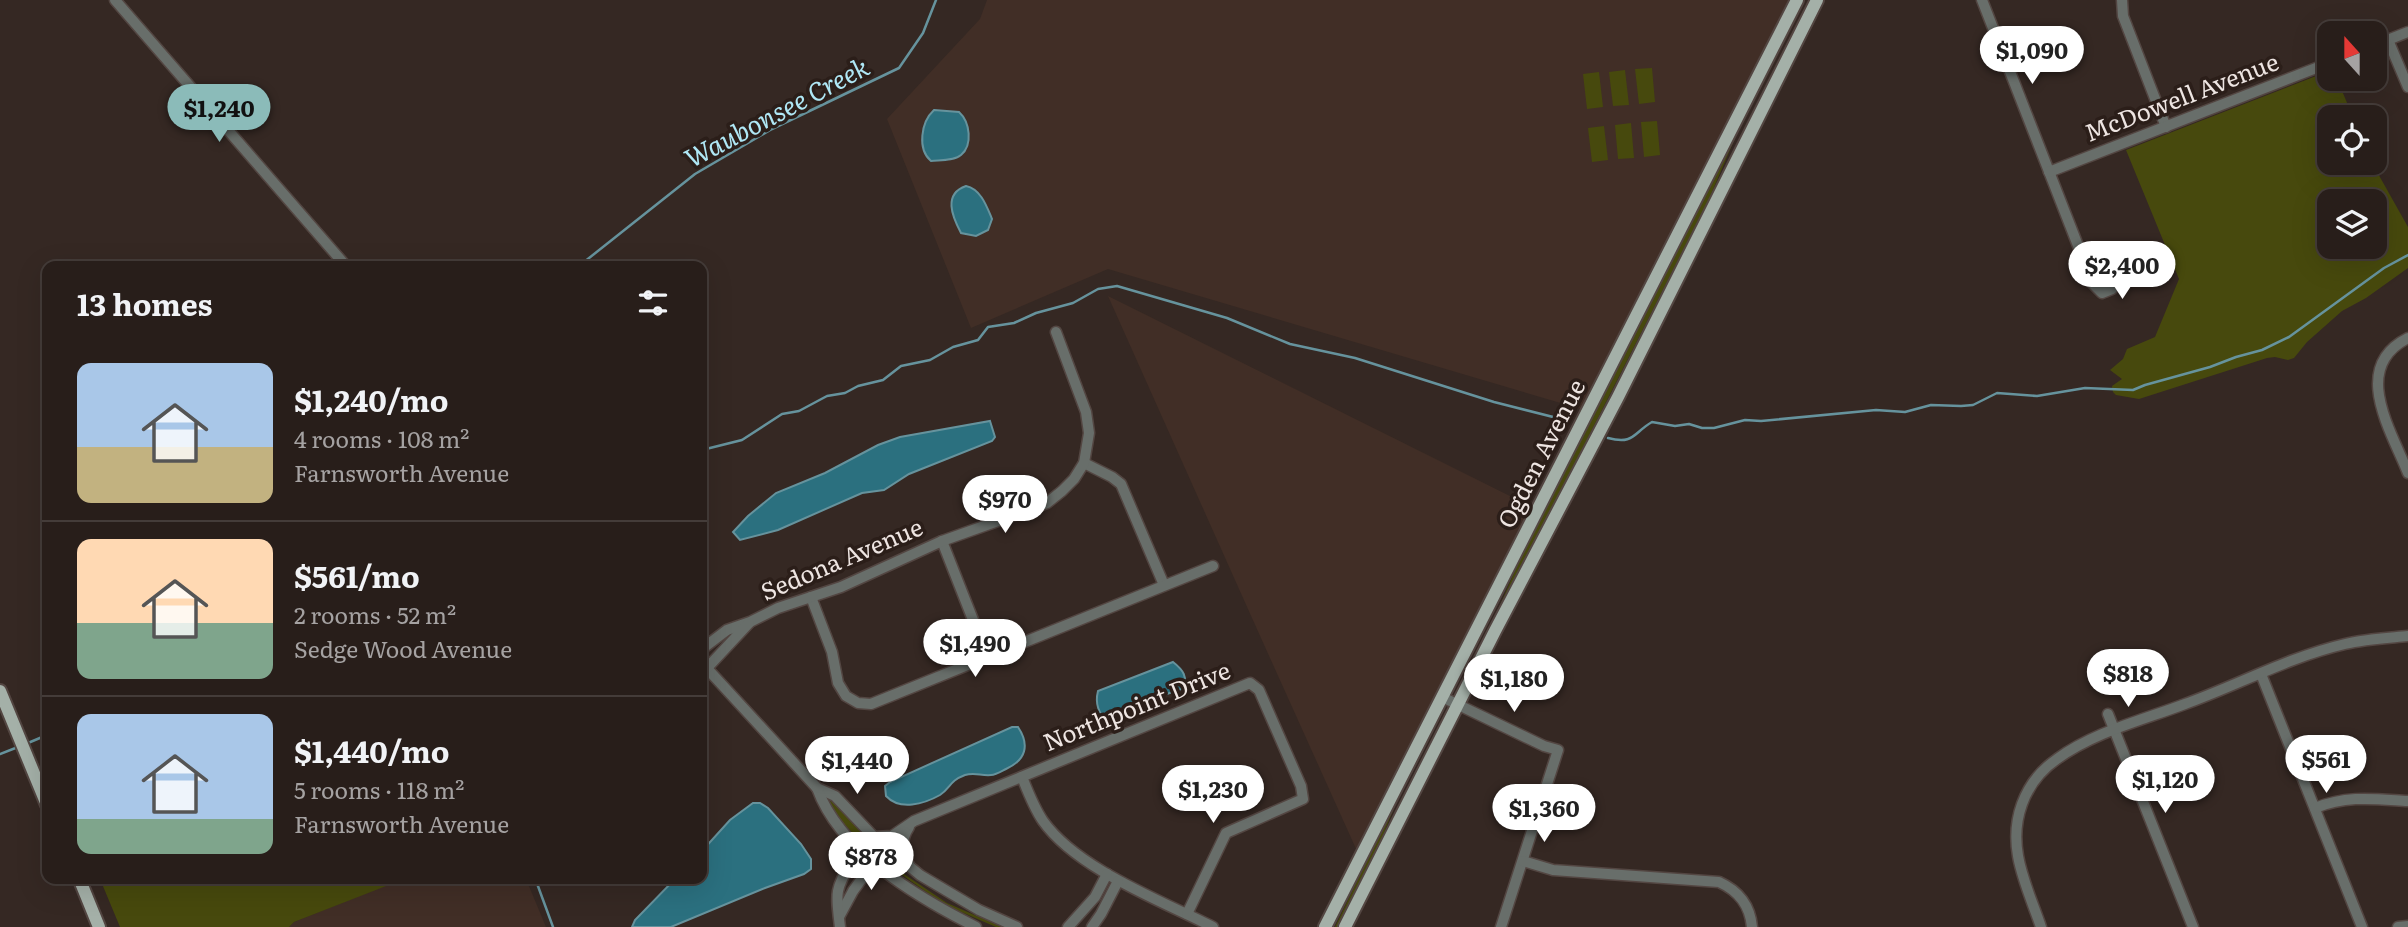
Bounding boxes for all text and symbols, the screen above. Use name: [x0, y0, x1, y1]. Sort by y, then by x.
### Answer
north arrow: [2317, 21, 2387, 91]
map controls: [2317, 21, 2387, 259]
pin: $1,090: [1975, 27, 2089, 86]
text: $1,090: [1996, 32, 2068, 66]
street label: McDowell Avenue: [2079, 43, 2283, 149]
water label: Waubonsee Creek: [677, 45, 876, 176]
pin: $1,240: [162, 85, 276, 144]
text: $1,240: [183, 90, 255, 124]
button: locate: [2317, 105, 2387, 175]
button: layers: [2317, 189, 2387, 259]
pin: $2,400: [2065, 242, 2179, 301]
text: $2,400: [2084, 247, 2160, 281]
text: 13 homes: [77, 281, 213, 325]
icon: filters: [634, 284, 672, 322]
street label: Ogden Avenue: [1487, 372, 1592, 533]
text: $1,240/mo: [294, 377, 448, 421]
icon: home: [133, 391, 217, 475]
text: 4 rooms · 108 m²: [294, 421, 469, 455]
text: Farnsworth Avenue: [294, 455, 509, 489]
pin: $970: [964, 476, 1046, 535]
text: $970: [978, 481, 1032, 515]
street label: Sedona Avenue: [755, 508, 927, 608]
text: $561/mo: [294, 553, 420, 597]
icon: home: [133, 567, 217, 651]
text: 2 rooms · 52 m²: [294, 597, 456, 631]
pin: $1,490: [918, 620, 1032, 679]
text: $1,490: [939, 625, 1011, 659]
text: Sedge Wood Avenue: [294, 631, 512, 665]
pin: $818: [2087, 650, 2169, 709]
street label: Northpoint Drive: [1037, 651, 1235, 758]
pin: $1,180: [1457, 654, 1571, 714]
text: $818: [2103, 655, 2153, 689]
text: $1,180: [1480, 660, 1548, 694]
text: $1,440/mo: [294, 728, 449, 772]
pin: $1,440: [800, 736, 914, 796]
pin: $561: [2285, 736, 2367, 795]
text: $561: [2301, 741, 2351, 775]
icon: home: [133, 742, 217, 826]
text: $1,440: [821, 742, 893, 776]
pin: $1,120: [2108, 756, 2222, 815]
text: $1,120: [2132, 761, 2198, 795]
pin: $1,230: [1156, 766, 1270, 825]
text: $1,230: [1178, 771, 1248, 805]
text: 5 rooms · 118 m²: [294, 772, 464, 806]
pin: $1,360: [1487, 784, 1601, 844]
text: $1,360: [1508, 790, 1580, 824]
text: Farnsworth Avenue: [294, 806, 509, 840]
pin: $878: [830, 832, 912, 892]
text: $878: [845, 838, 897, 872]

